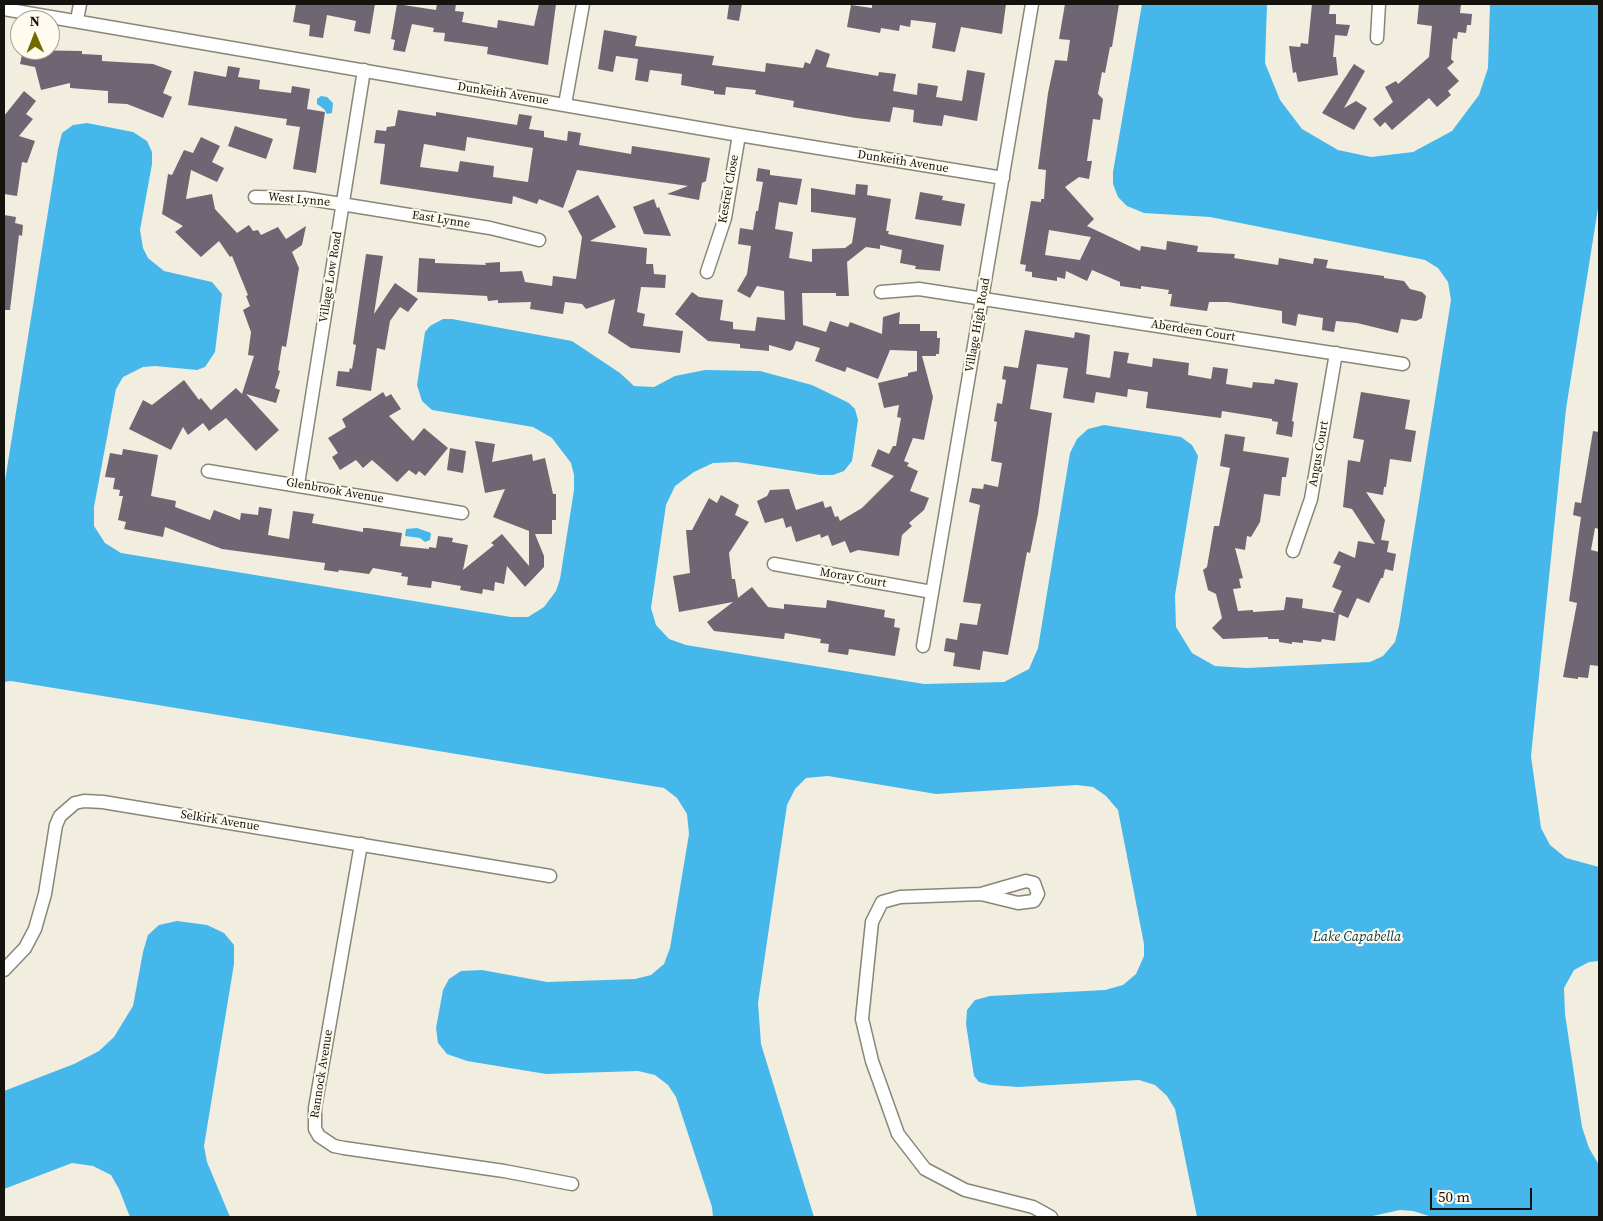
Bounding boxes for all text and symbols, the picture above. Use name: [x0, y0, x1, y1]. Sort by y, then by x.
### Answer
north arrow: [10, 10, 60, 60]
text: N: [29, 11, 40, 31]
street label: Dunkeith Avenue: [456, 80, 550, 108]
street label: Dunkeith Avenue: [856, 148, 950, 176]
street label: Kestrel Close: [716, 154, 742, 224]
street label: West Lynne: [267, 190, 331, 210]
street label: East Lynne: [411, 208, 471, 232]
street label: Village Low Road: [317, 230, 345, 324]
street label: Village High Road: [963, 277, 993, 373]
street label: Aberdeen Court: [1150, 317, 1236, 345]
street label: Angus Court: [1306, 420, 1332, 488]
street label: Glenbrook Avenue: [285, 475, 385, 507]
street label: Moray Court: [819, 565, 887, 591]
street label: Selkirk Avenue: [180, 808, 260, 834]
water label: Lake Capabella: [1313, 929, 1401, 945]
street label: Rannock Avenue: [308, 1029, 336, 1119]
scale bar: [1433, 1178, 1536, 1210]
text: 50 m: [1438, 1186, 1470, 1207]

